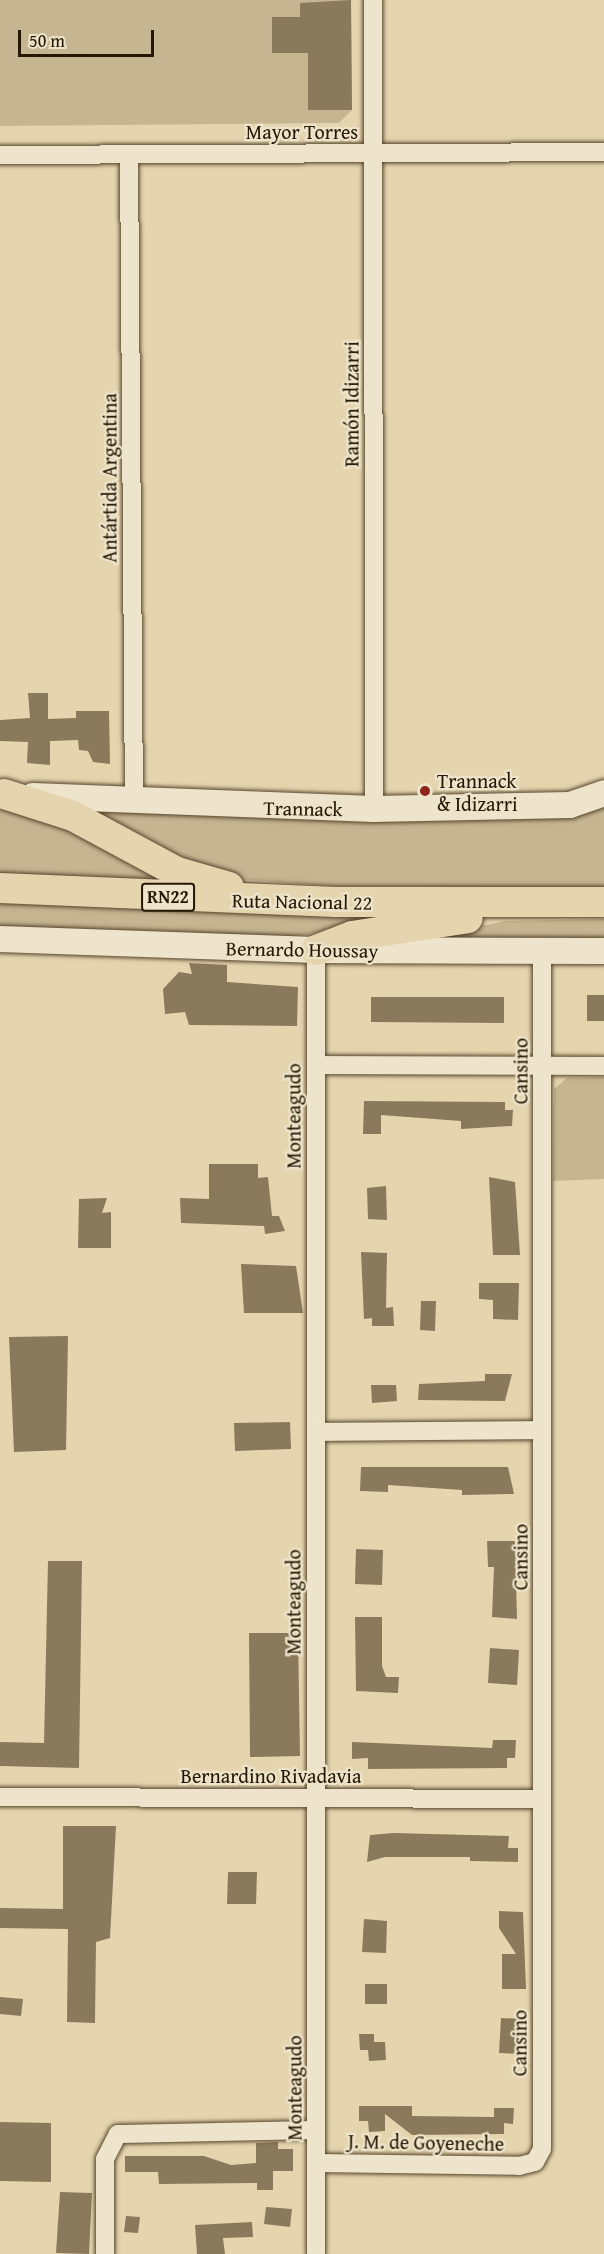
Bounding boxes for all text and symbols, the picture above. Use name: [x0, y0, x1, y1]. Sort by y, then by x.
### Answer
scale bar: [21, 18, 158, 56]
text: 50 m: [29, 27, 65, 54]
street label: Mayor Torres: [246, 119, 358, 143]
street label: Ramón Idizarri: [339, 341, 363, 467]
street label: Antártida Argentina: [97, 393, 121, 563]
place label: Trannack & Idizarri: [437, 768, 518, 815]
marker: Trannack & Idizarri: [418, 784, 432, 798]
street label: Trannack: [263, 795, 343, 821]
road number: RN22: [141, 882, 195, 912]
street label: Ruta Nacional 22: [232, 888, 372, 914]
street label: Bernardo Houssay: [226, 936, 378, 962]
street label: Cansino: [508, 1038, 532, 1104]
street label: Monteagudo: [281, 1063, 305, 1169]
street label: Cansino: [508, 1524, 532, 1590]
street label: Monteagudo: [281, 1549, 305, 1655]
street label: Bernardino Rivadavia: [181, 1763, 361, 1787]
street label: Cansino: [507, 2010, 531, 2076]
street label: Monteagudo: [282, 2035, 306, 2141]
street label: J. M. de Goyeneche: [348, 2129, 504, 2155]

